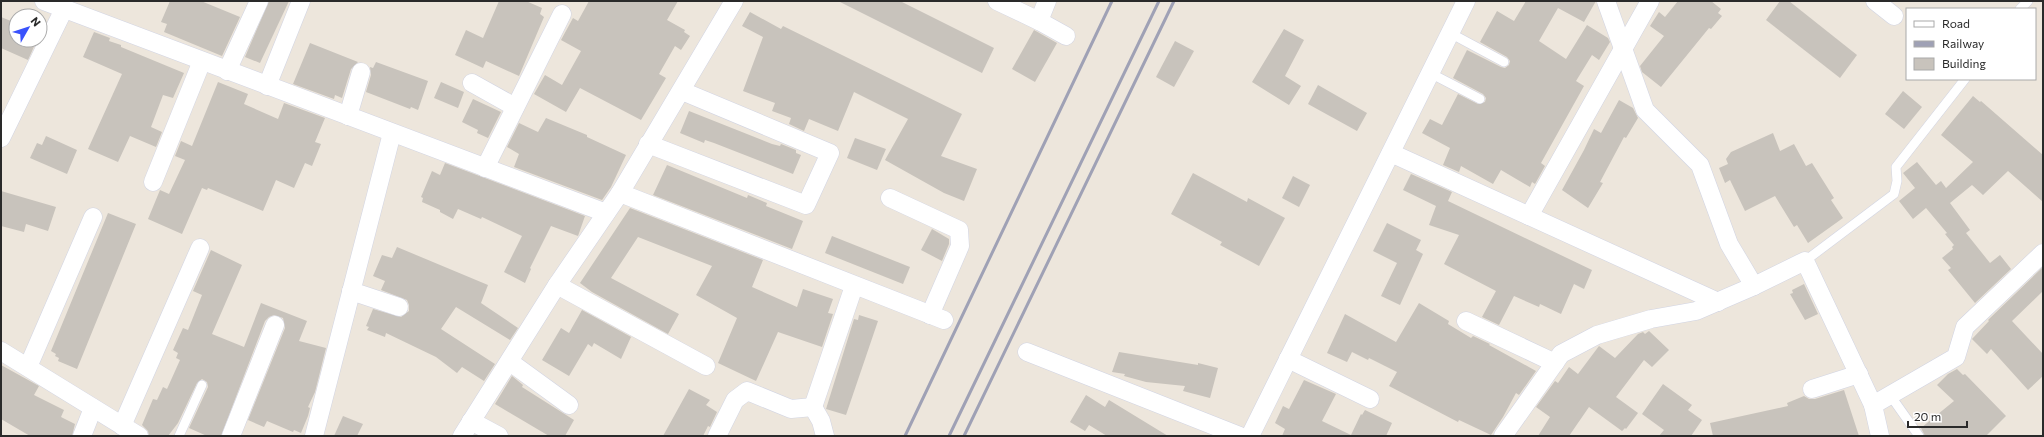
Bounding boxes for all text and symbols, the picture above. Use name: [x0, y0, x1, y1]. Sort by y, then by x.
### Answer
north arrow: [8, 8, 48, 48]
legend: [1906, 8, 2036, 80]
text: N: [29, 14, 44, 29]
text: Road: [1942, 16, 1970, 30]
text: Railway: [1942, 36, 1984, 50]
text: Building: [1942, 56, 1986, 70]
scale bar: [1908, 403, 1967, 429]
text: 20 m: [1914, 409, 1941, 423]

